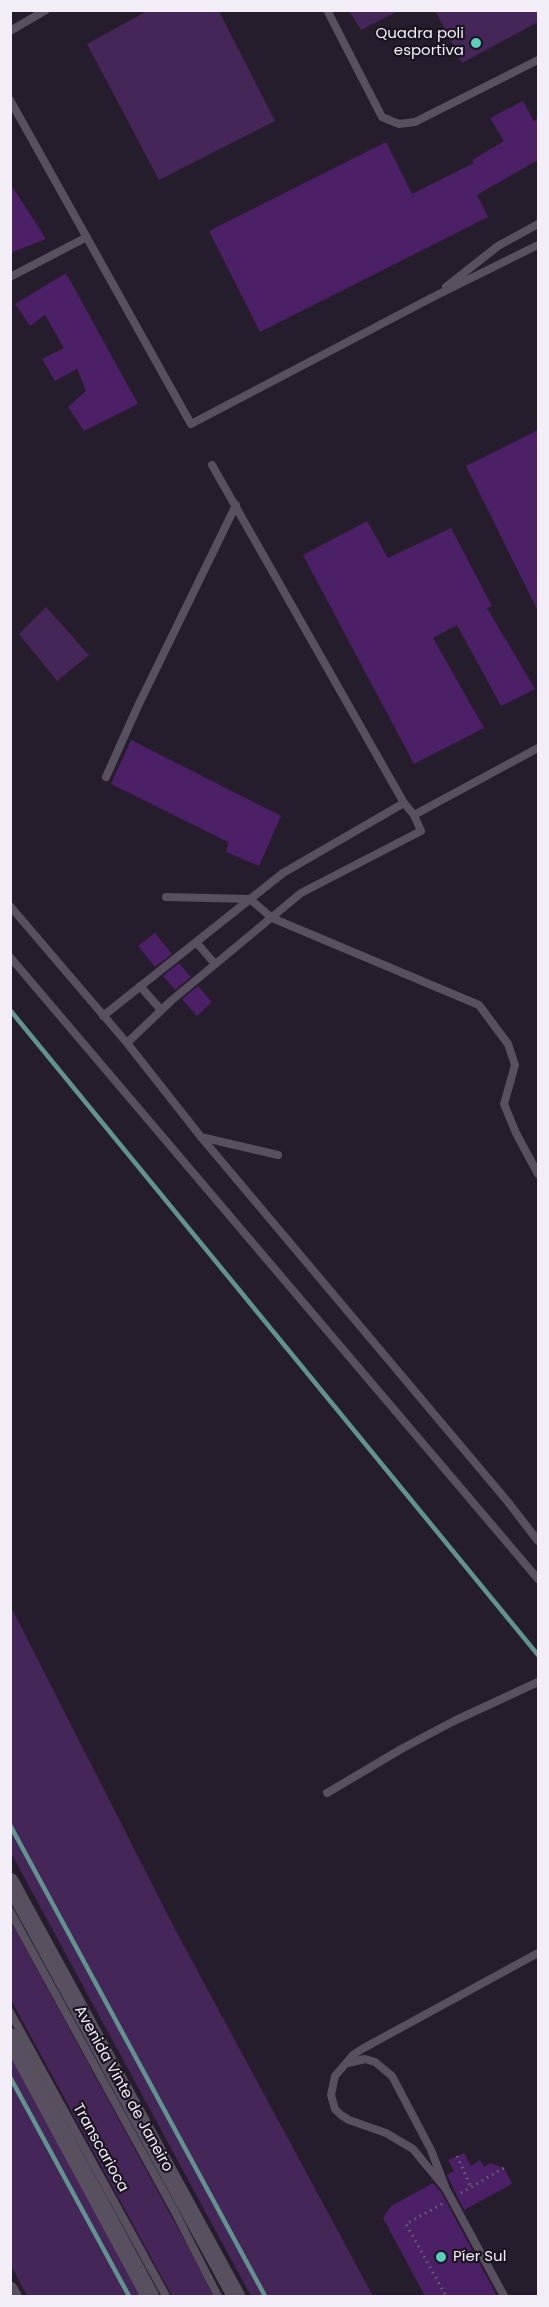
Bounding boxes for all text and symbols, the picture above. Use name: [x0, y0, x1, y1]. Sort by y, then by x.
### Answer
place label: Quadra poli esportiva: [375, 25, 464, 60]
marker: Quadra poli esportiva: [469, 36, 483, 50]
street label: Avenida Vinte de Janeiro: [70, 2003, 176, 2175]
street label: Transcarioca: [68, 2100, 132, 2196]
place label: Píer Sul: [453, 2248, 506, 2266]
marker: Píer Sul: [434, 2250, 448, 2264]

